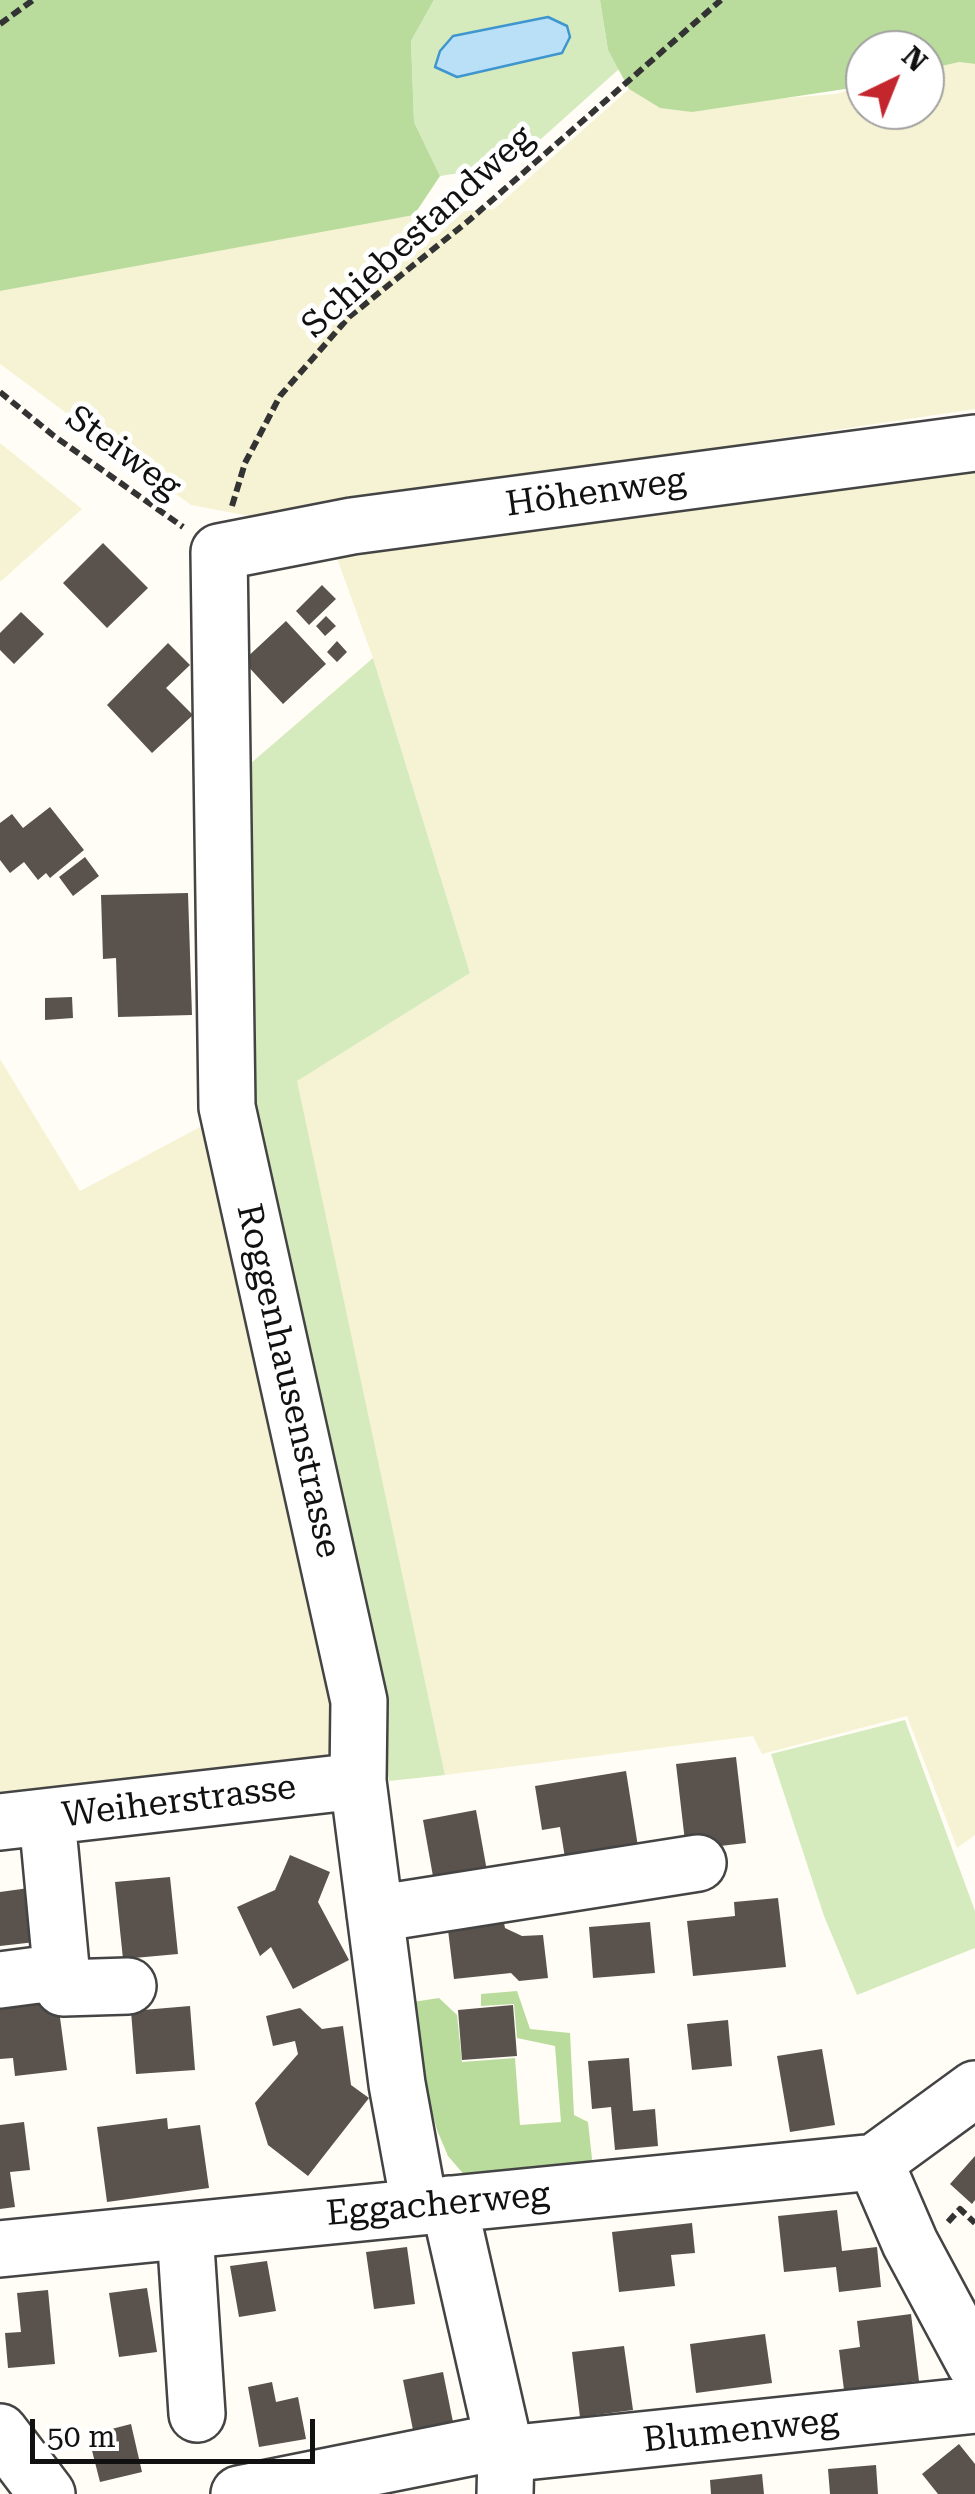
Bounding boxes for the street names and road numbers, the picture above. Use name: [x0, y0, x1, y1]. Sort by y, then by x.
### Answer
street label: Schiebestandweg: [294, 117, 542, 347]
street label: Steiweg: [57, 397, 189, 509]
street label: Höhenweg: [503, 460, 689, 526]
street label: Roggenhausenstrasse: [227, 1200, 349, 1562]
street label: Weiherstrasse: [60, 1767, 298, 1837]
street label: Eggacherweg: [324, 2174, 552, 2236]
street label: Blumenweg: [641, 2400, 841, 2462]

